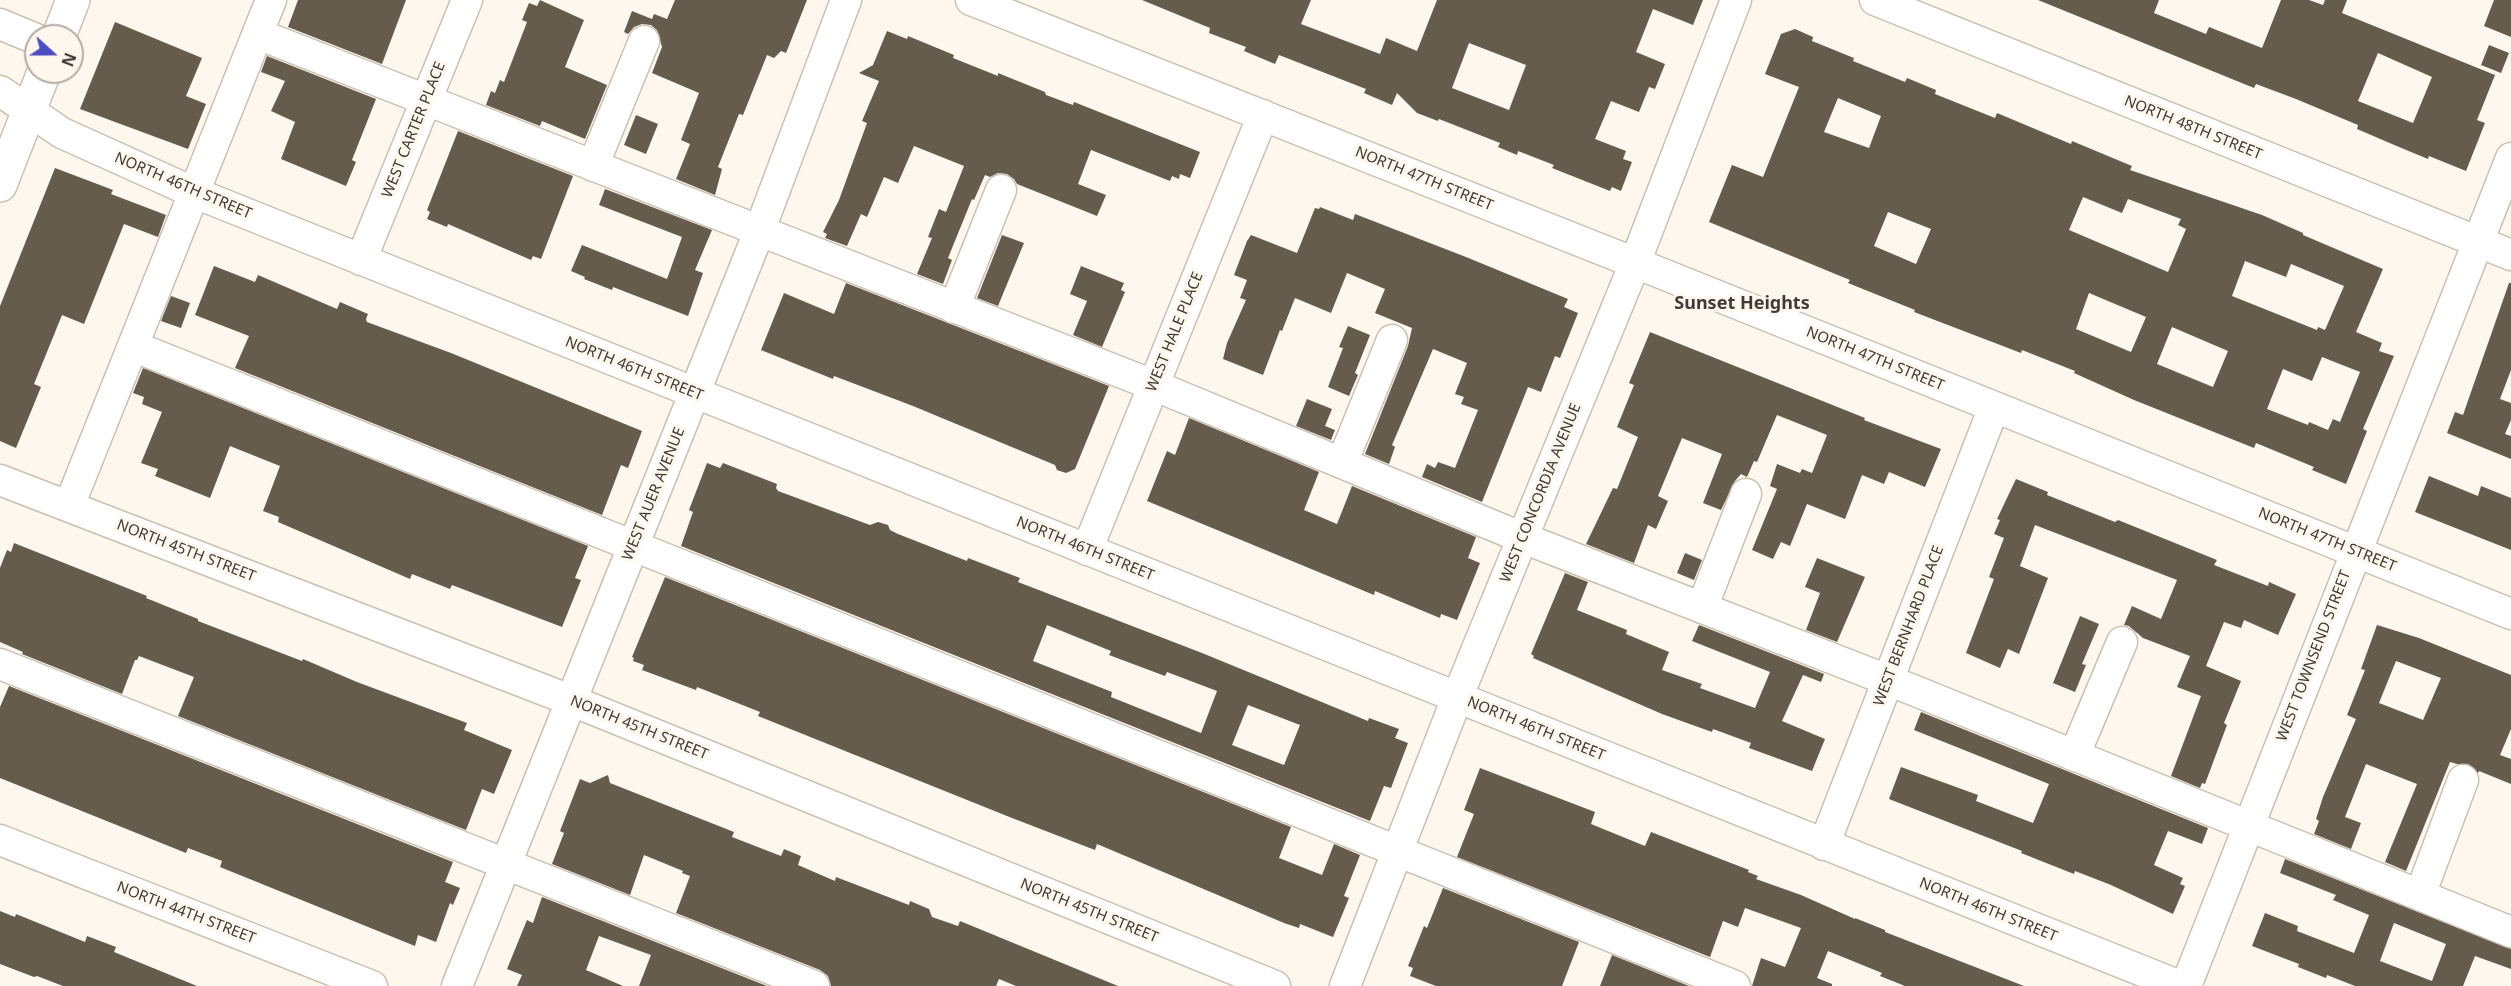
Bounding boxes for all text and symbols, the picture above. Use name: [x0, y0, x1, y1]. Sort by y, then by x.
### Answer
north arrow: [24, 24, 84, 84]
text: N: [56, 50, 82, 70]
street label: WEST CARTER PLACE: [378, 59, 450, 201]
street label: NORTH 48TH STREET: [2121, 92, 2265, 164]
street label: NORTH 47TH STREET: [1352, 143, 1496, 215]
street label: NORTH 46TH STREET: [112, 149, 254, 223]
street label: WEST HALE PLACE: [1143, 269, 1207, 395]
district label: Sunset Heights: [1674, 293, 1810, 315]
street label: NORTH 47TH STREET: [1803, 323, 1947, 395]
street label: NORTH 46TH STREET: [562, 333, 706, 405]
street label: WEST CONCORDIA AVENUE: [1497, 401, 1585, 585]
street label: WEST AUER AVENUE: [619, 425, 689, 563]
street label: NORTH 47TH STREET: [2255, 504, 2399, 576]
street label: NORTH 46TH STREET: [1013, 513, 1157, 585]
street label: NORTH 45TH STREET: [114, 516, 258, 586]
street label: WEST BERNHARD PLACE: [1870, 543, 1948, 709]
street label: WEST TOWNSEND STREET: [2273, 568, 2355, 744]
street label: NORTH 45TH STREET: [567, 692, 711, 764]
street label: NORTH 46TH STREET: [1464, 693, 1608, 765]
street label: NORTH 46TH STREET: [1916, 874, 2060, 946]
street label: NORTH 45TH STREET: [1017, 875, 1161, 947]
street label: NORTH 44TH STREET: [114, 878, 258, 948]

